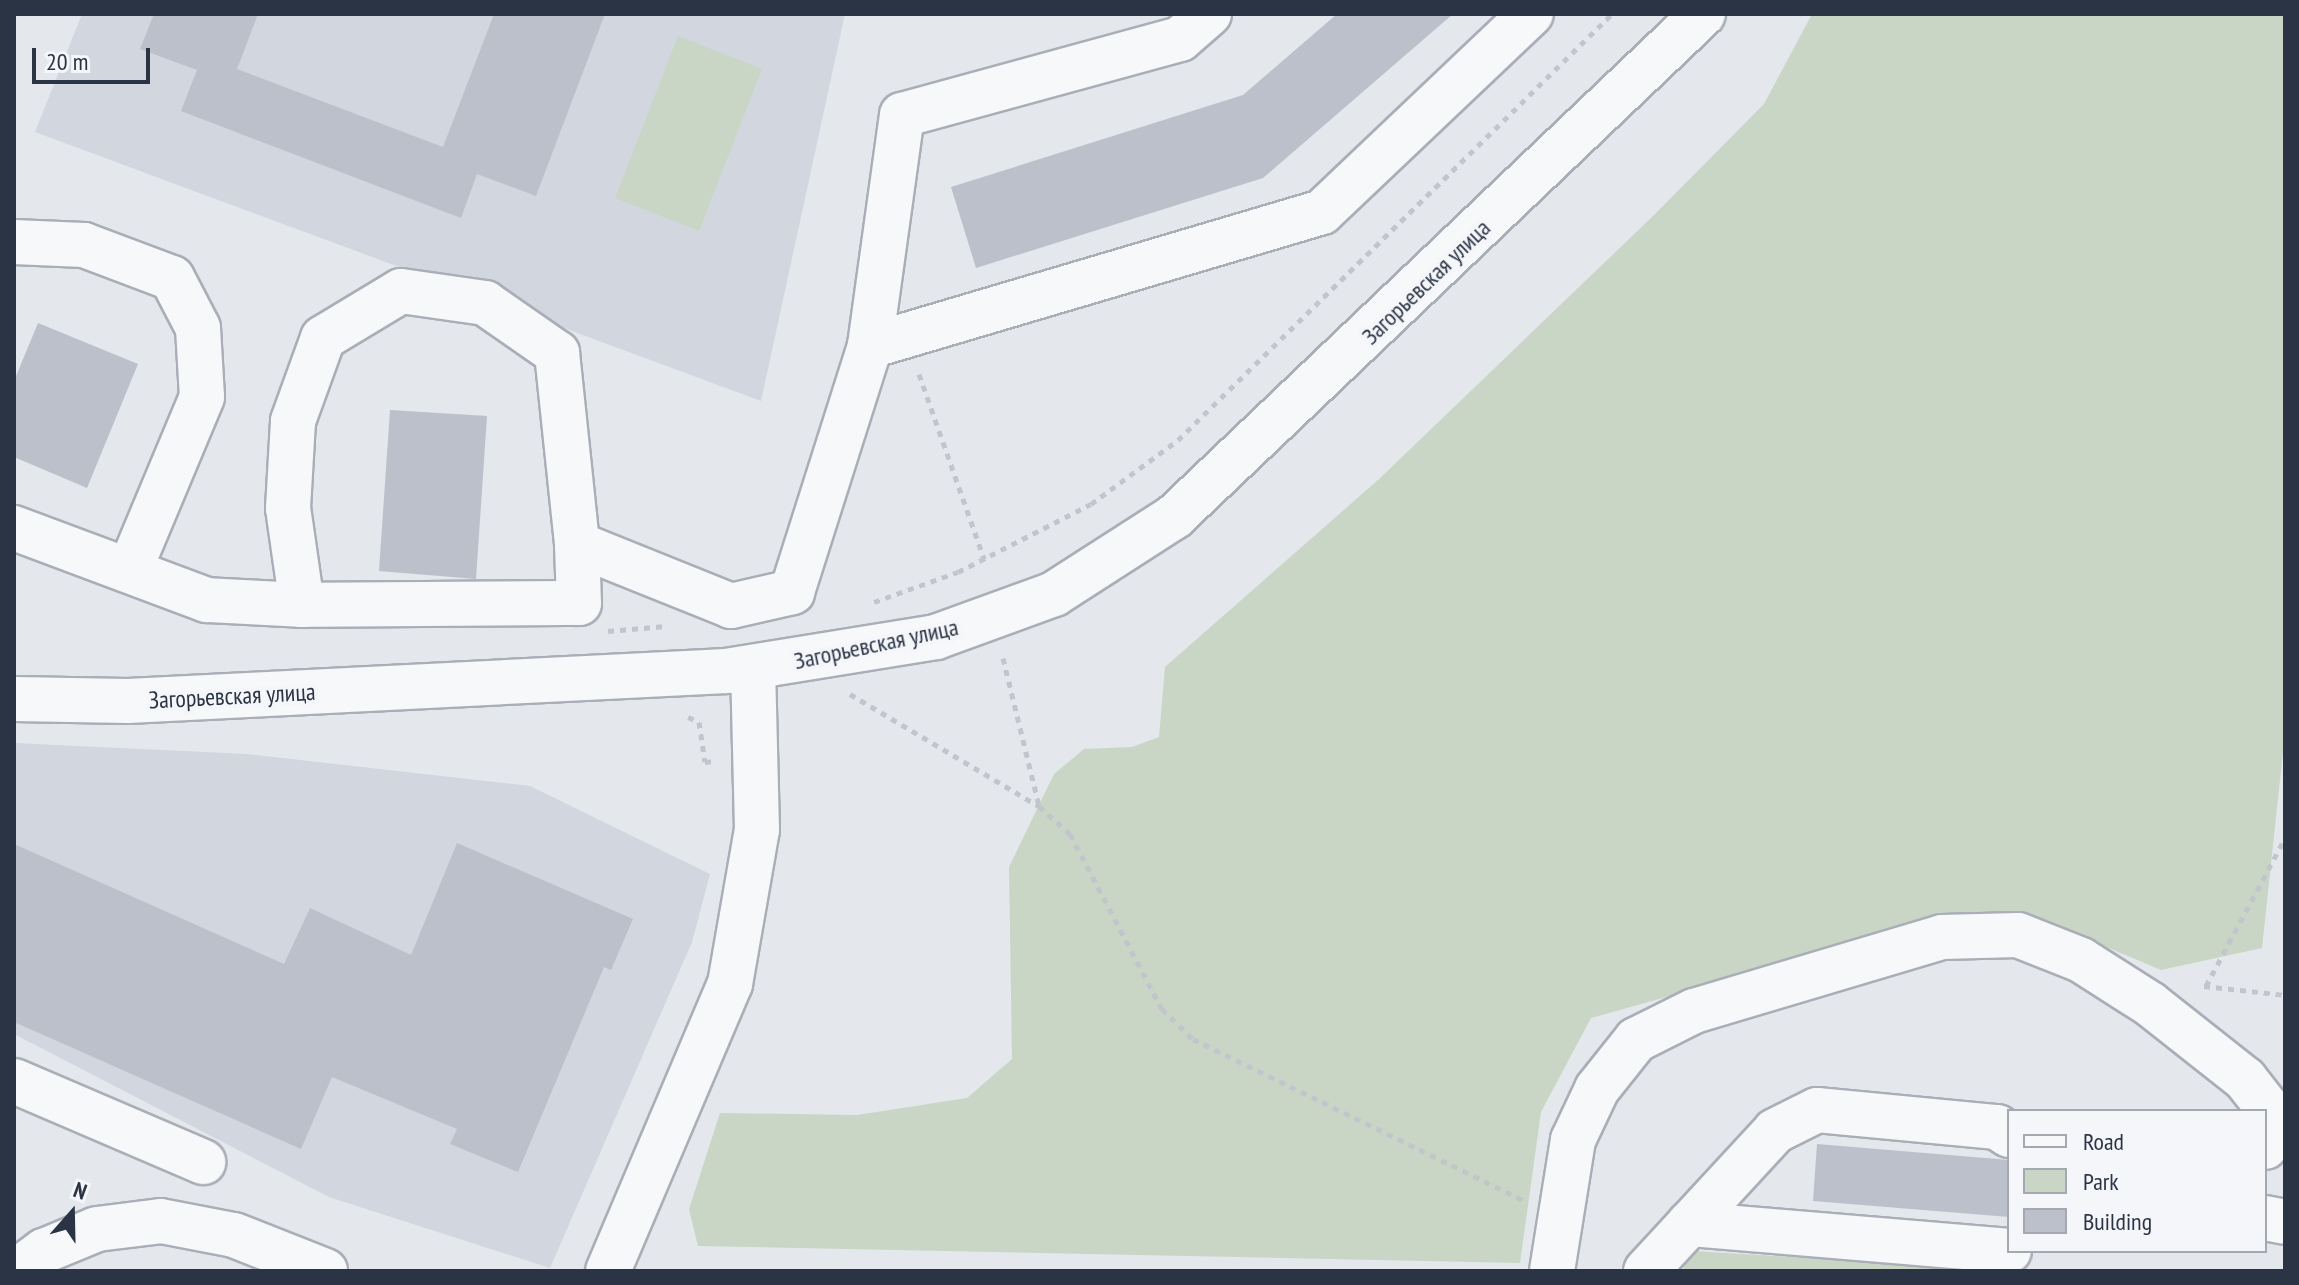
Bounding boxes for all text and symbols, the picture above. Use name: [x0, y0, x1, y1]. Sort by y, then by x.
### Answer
scale bar: [36, 32, 154, 82]
text: 20 m: [46, 46, 88, 77]
street label: Загорьевская улица: [1356, 214, 1496, 350]
street label: Загорьевская улица: [791, 613, 961, 675]
street label: Загорьевская улица: [148, 677, 316, 715]
legend: [2007, 1109, 2267, 1253]
text: Road: [2083, 1126, 2124, 1157]
text: Park: [2083, 1166, 2119, 1197]
north arrow: [32, 1173, 112, 1253]
text: N: [70, 1175, 91, 1206]
text: Building: [2083, 1206, 2152, 1237]

